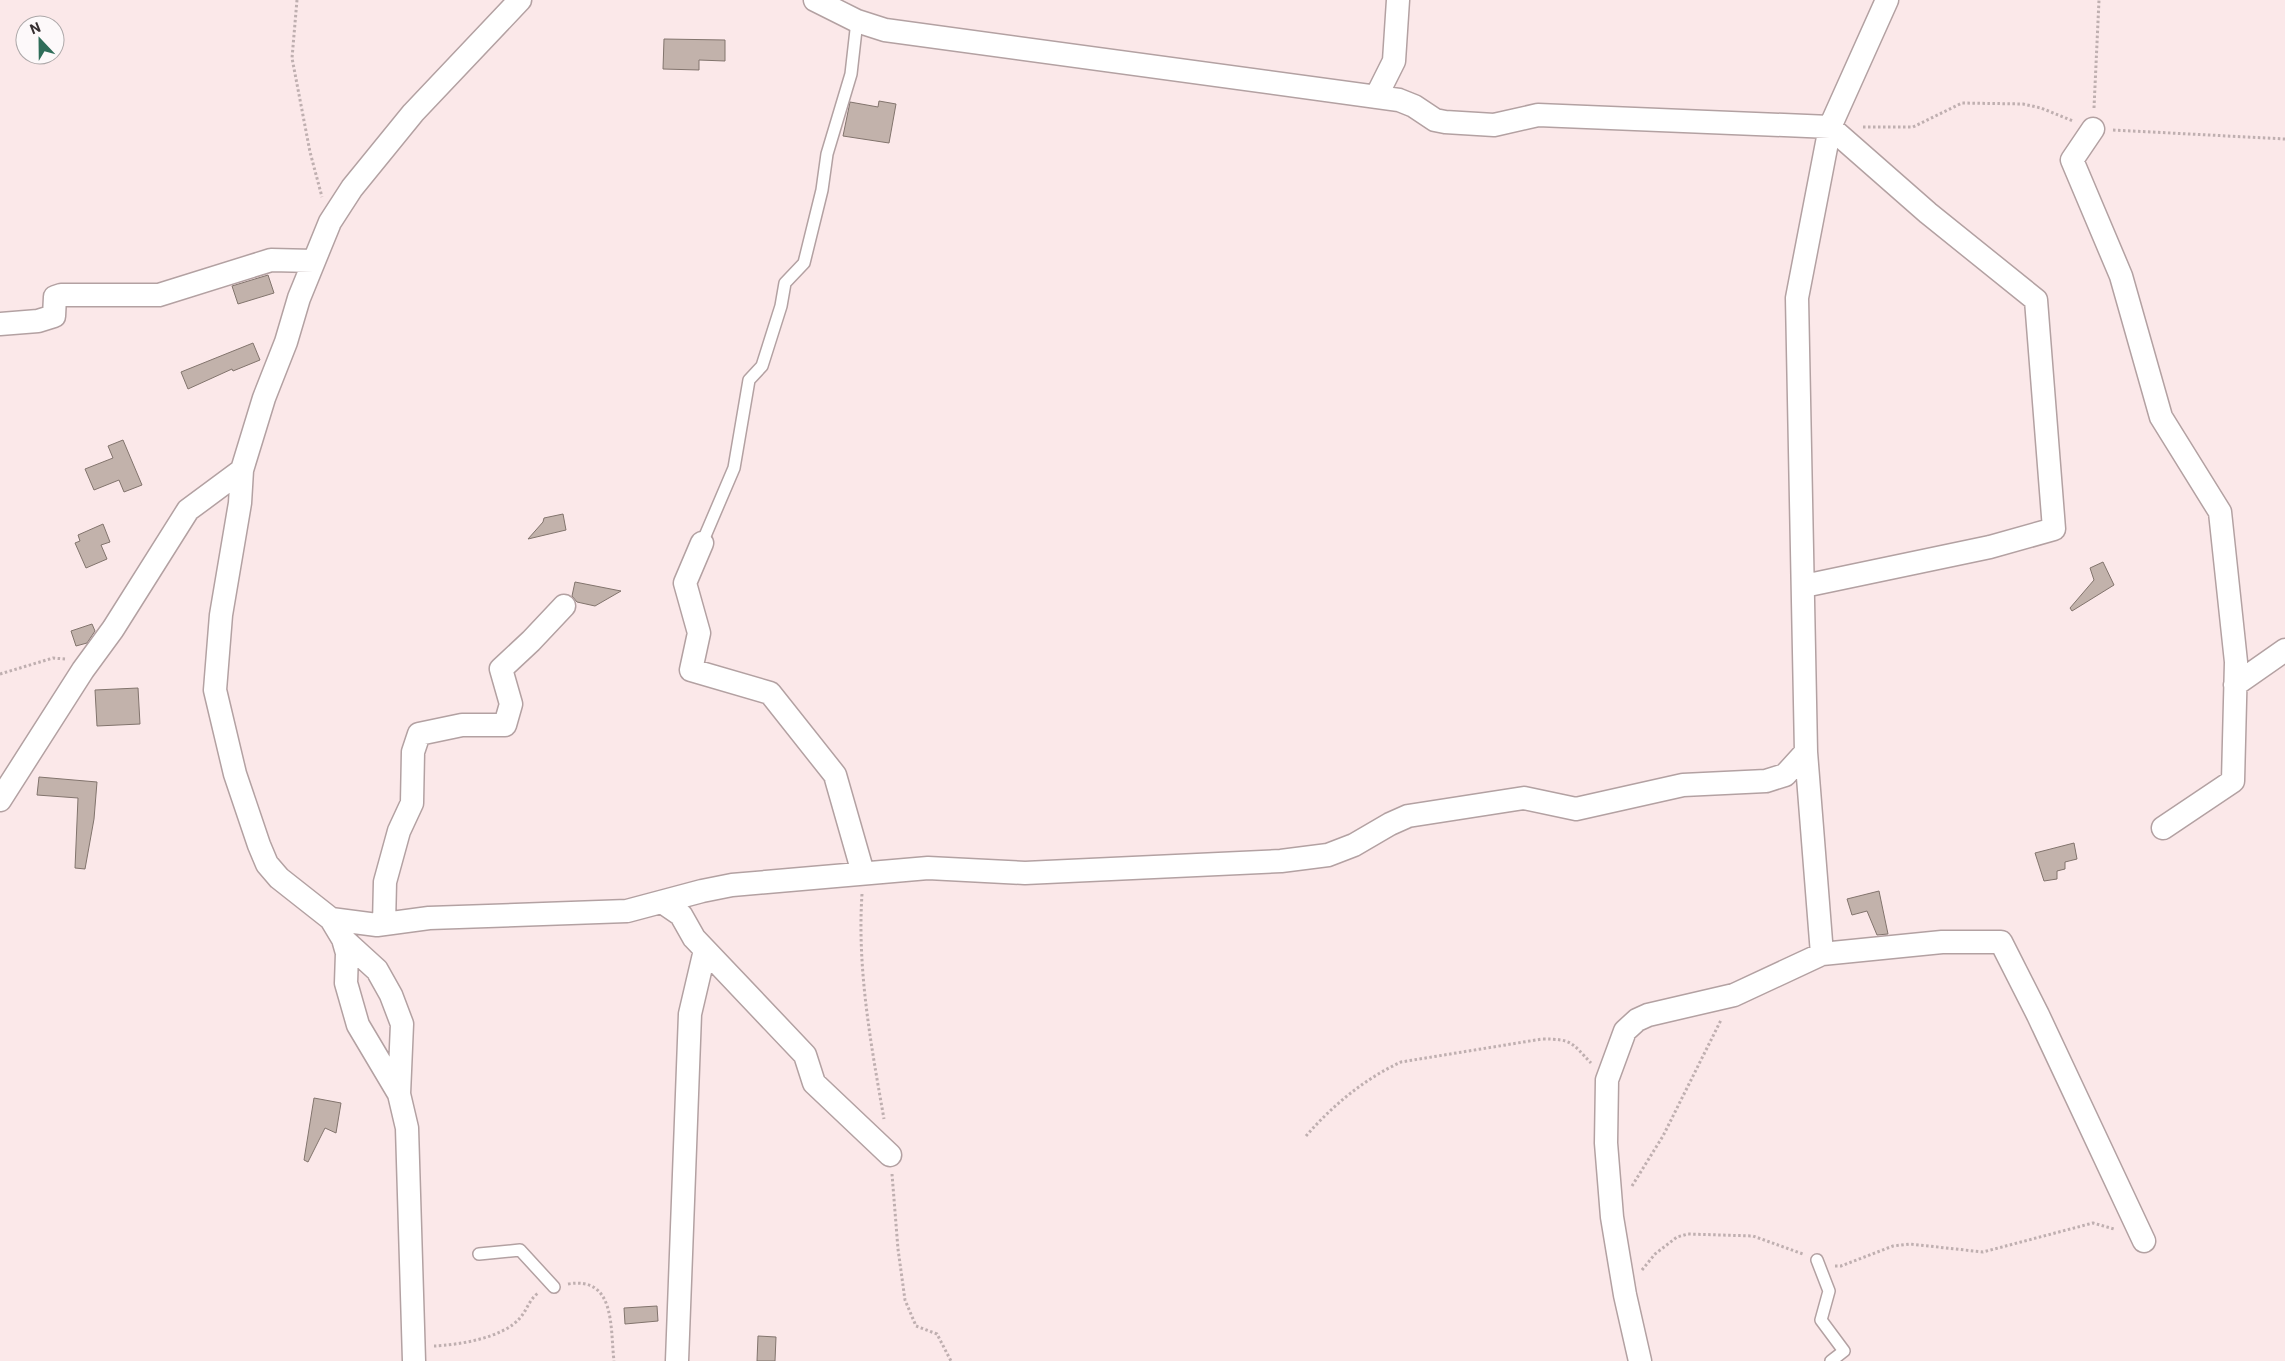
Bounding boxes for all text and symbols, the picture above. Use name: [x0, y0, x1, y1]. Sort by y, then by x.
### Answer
north arrow: [15, 15, 65, 65]
text: N: [28, 19, 43, 37]

